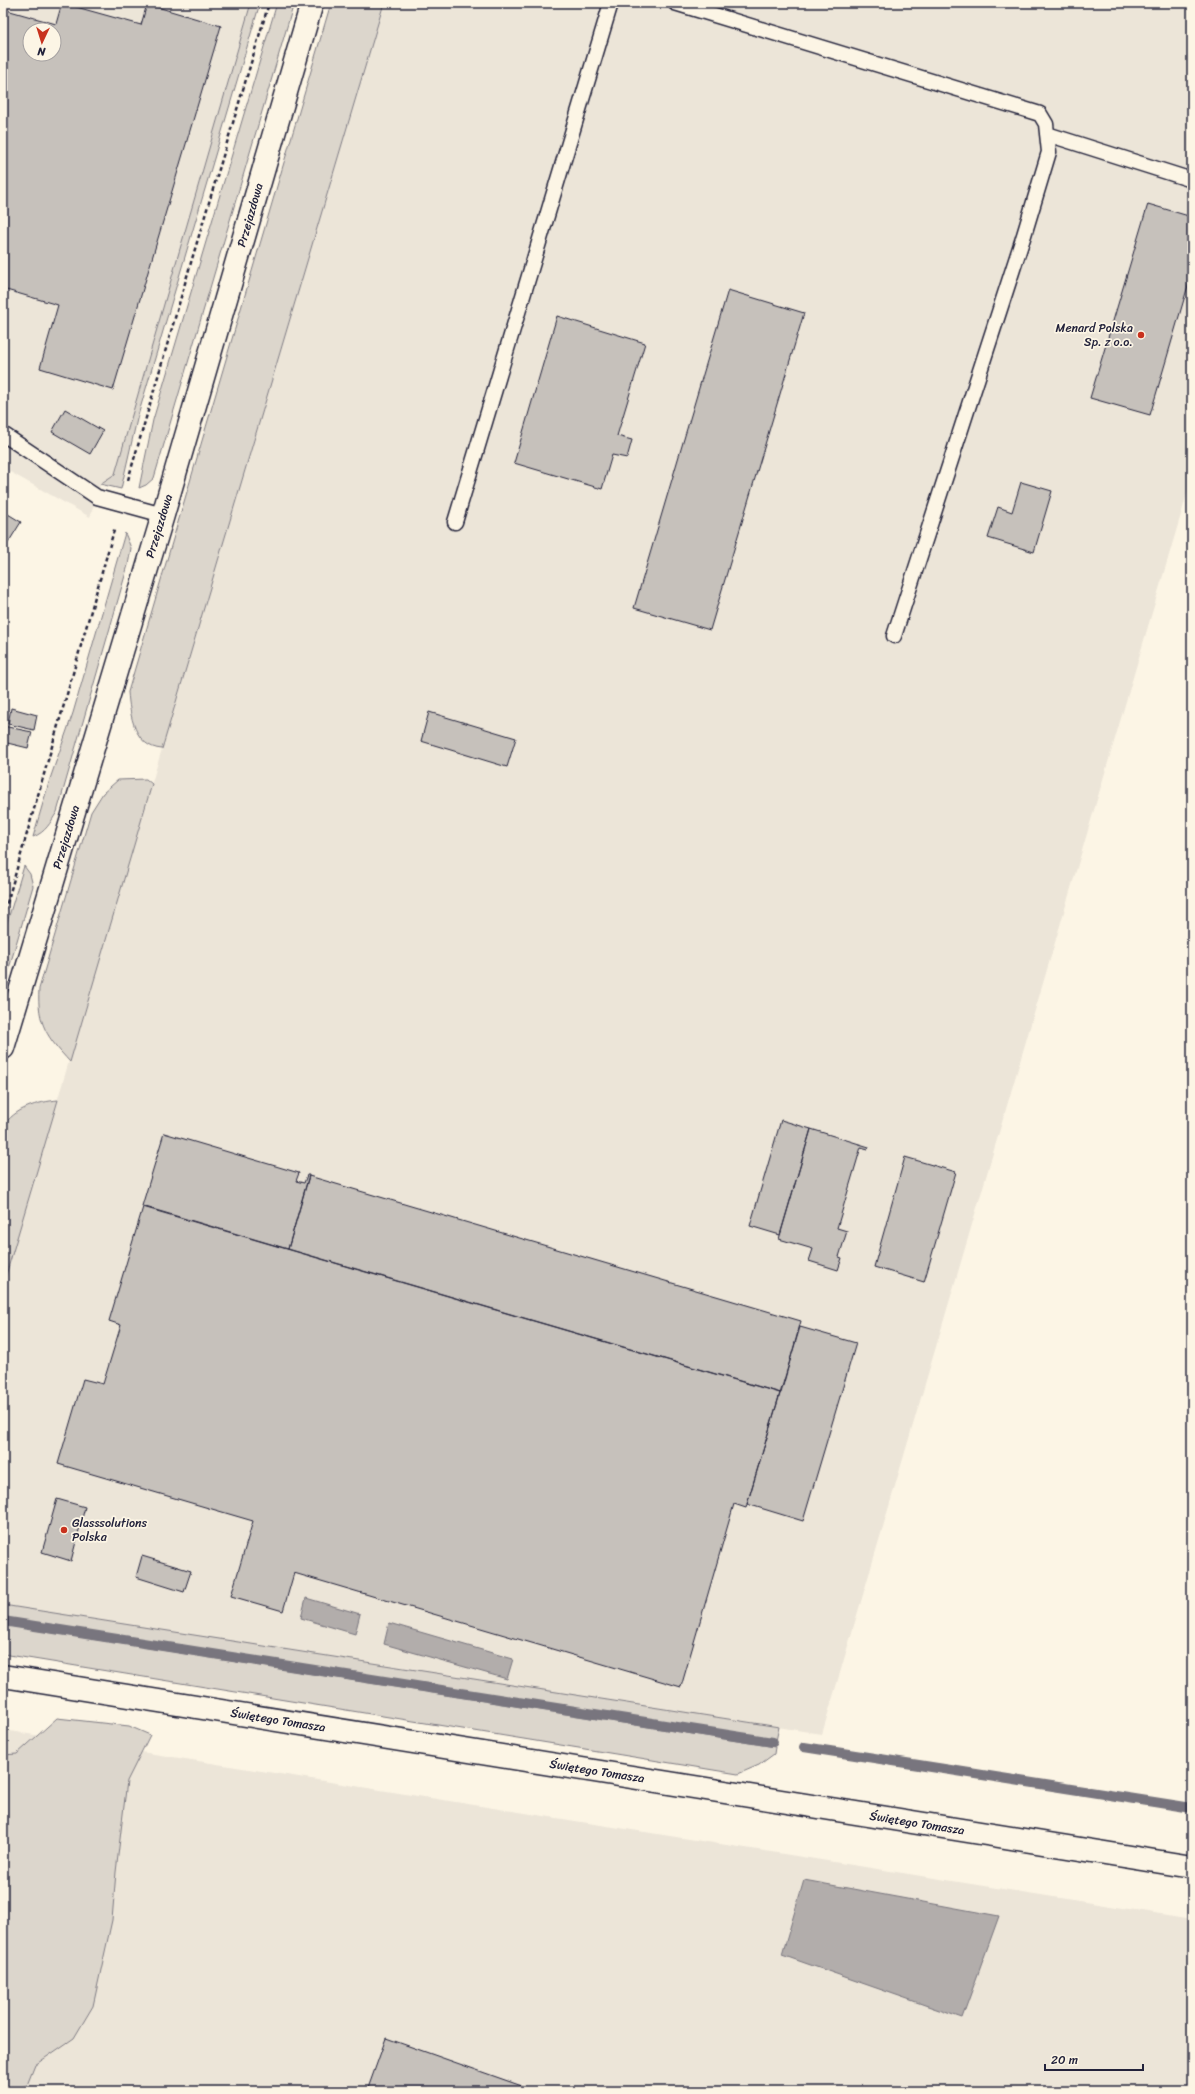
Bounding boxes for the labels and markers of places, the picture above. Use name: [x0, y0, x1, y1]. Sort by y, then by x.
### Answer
place label: Menard Polska Sp. z o.o.: [1056, 317, 1133, 353]
marker: Menard Polska Sp. z o.o.: [1136, 330, 1146, 340]
place label: Glasssolutions Polska: [72, 1512, 148, 1548]
marker: Glasssolutions Polska: [59, 1525, 69, 1535]

